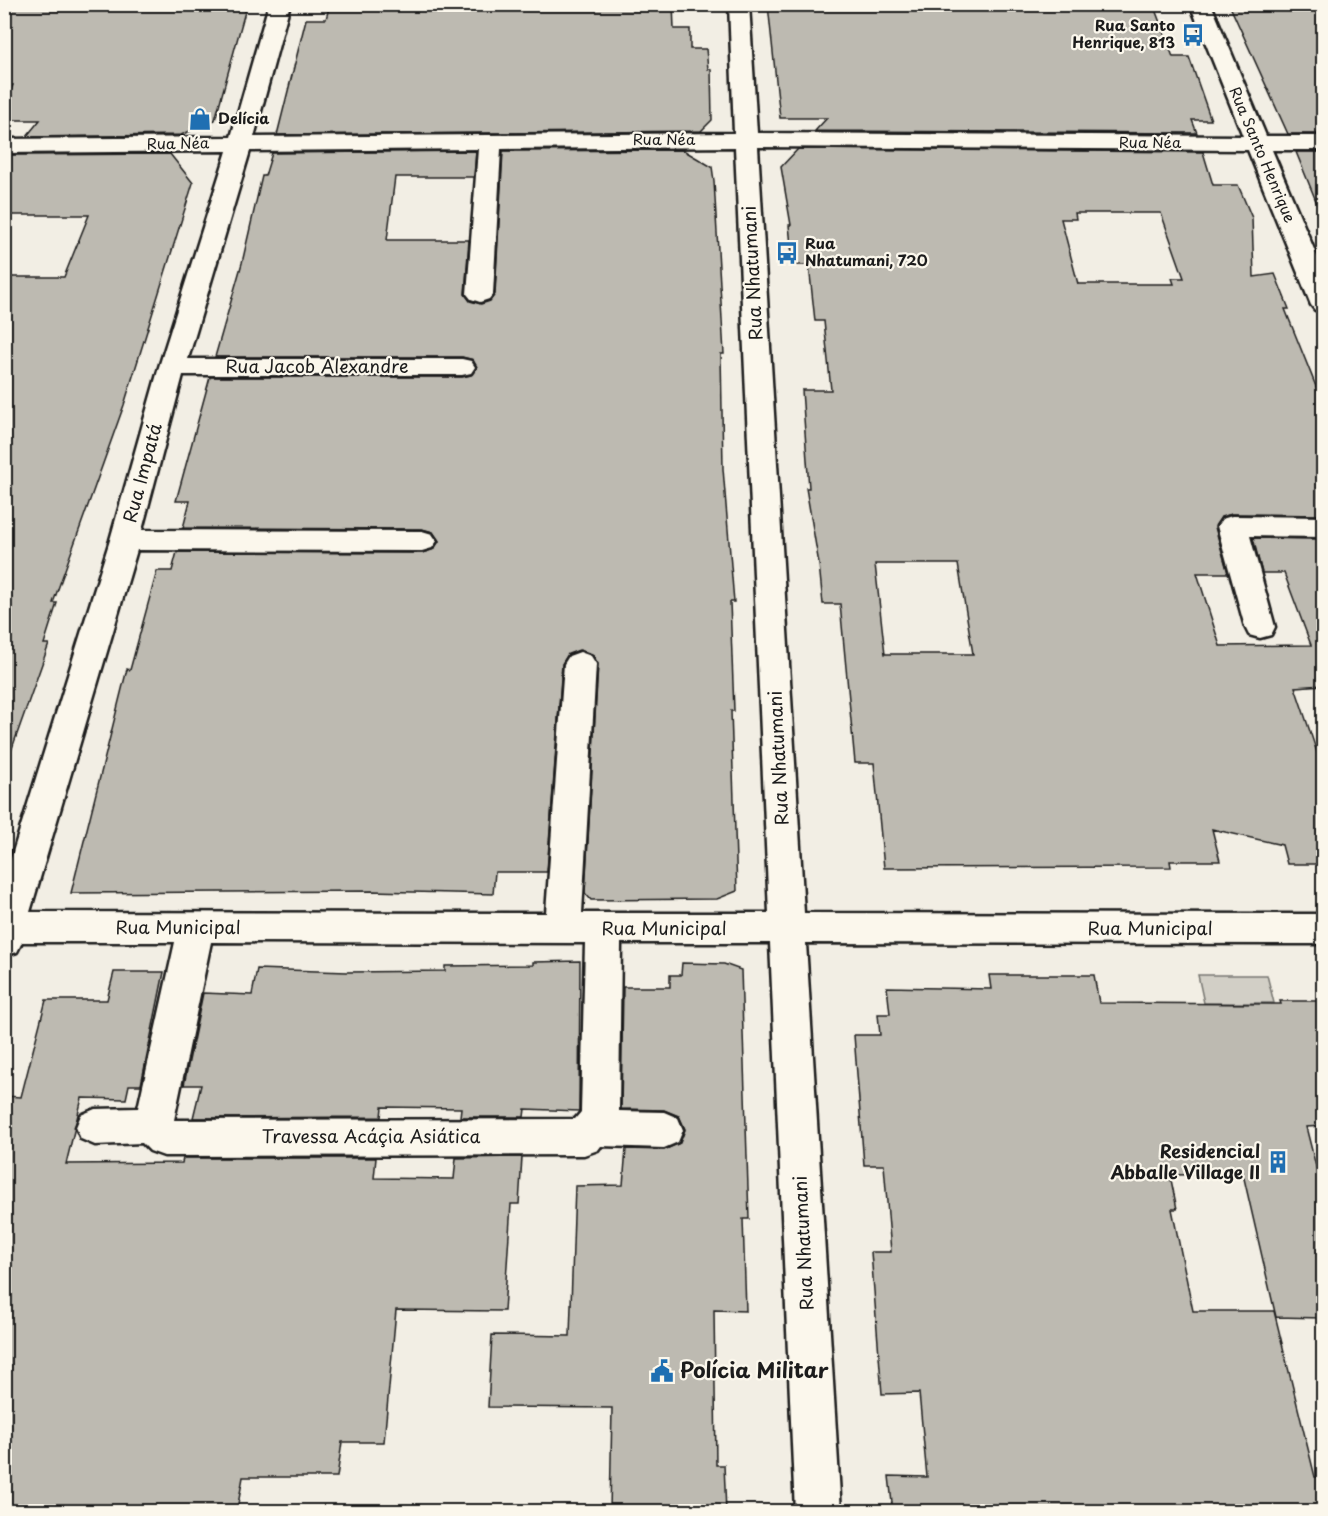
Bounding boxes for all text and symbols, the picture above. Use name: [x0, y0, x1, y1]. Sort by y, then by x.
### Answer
place label: Rua Santo Henrique, 813: [1072, 13, 1175, 53]
bus stop icon: Rua Santo Henrique, 813: [1180, 22, 1206, 48]
street label: Rua Santo Henrique: [1224, 83, 1302, 226]
shop icon: Delícia: [187, 106, 213, 132]
place label: Delícia: [218, 106, 270, 129]
street label: Rua Néa: [633, 127, 696, 150]
street label: Rua Néa: [147, 130, 210, 155]
street label: Rua Néa: [1119, 130, 1182, 153]
street label: Rua Nhatumani: [734, 205, 769, 341]
place label: Rua Nhatumani, 720: [805, 231, 928, 271]
bus stop icon: Rua Nhatumani, 720: [774, 240, 800, 266]
street label: Rua Jacob Alexandre: [225, 352, 409, 379]
street label: Rua Impatá: [115, 419, 168, 525]
street label: Rua Nhatumani: [760, 690, 795, 826]
street label: Rua Municipal: [115, 913, 241, 940]
street label: Rua Municipal: [601, 914, 727, 941]
street label: Rua Municipal: [1087, 914, 1213, 941]
street label: Travessa Acáçia Asiática: [262, 1122, 480, 1149]
place label: Residencial Abballe Village II: [1109, 1137, 1260, 1185]
building icon: Residencial Abballe Village II: [1265, 1149, 1291, 1175]
street label: Rua Nhatumani: [785, 1175, 820, 1311]
place label: Polícia Militar: [680, 1353, 829, 1385]
public building icon: Polícia Militar: [649, 1358, 675, 1384]

